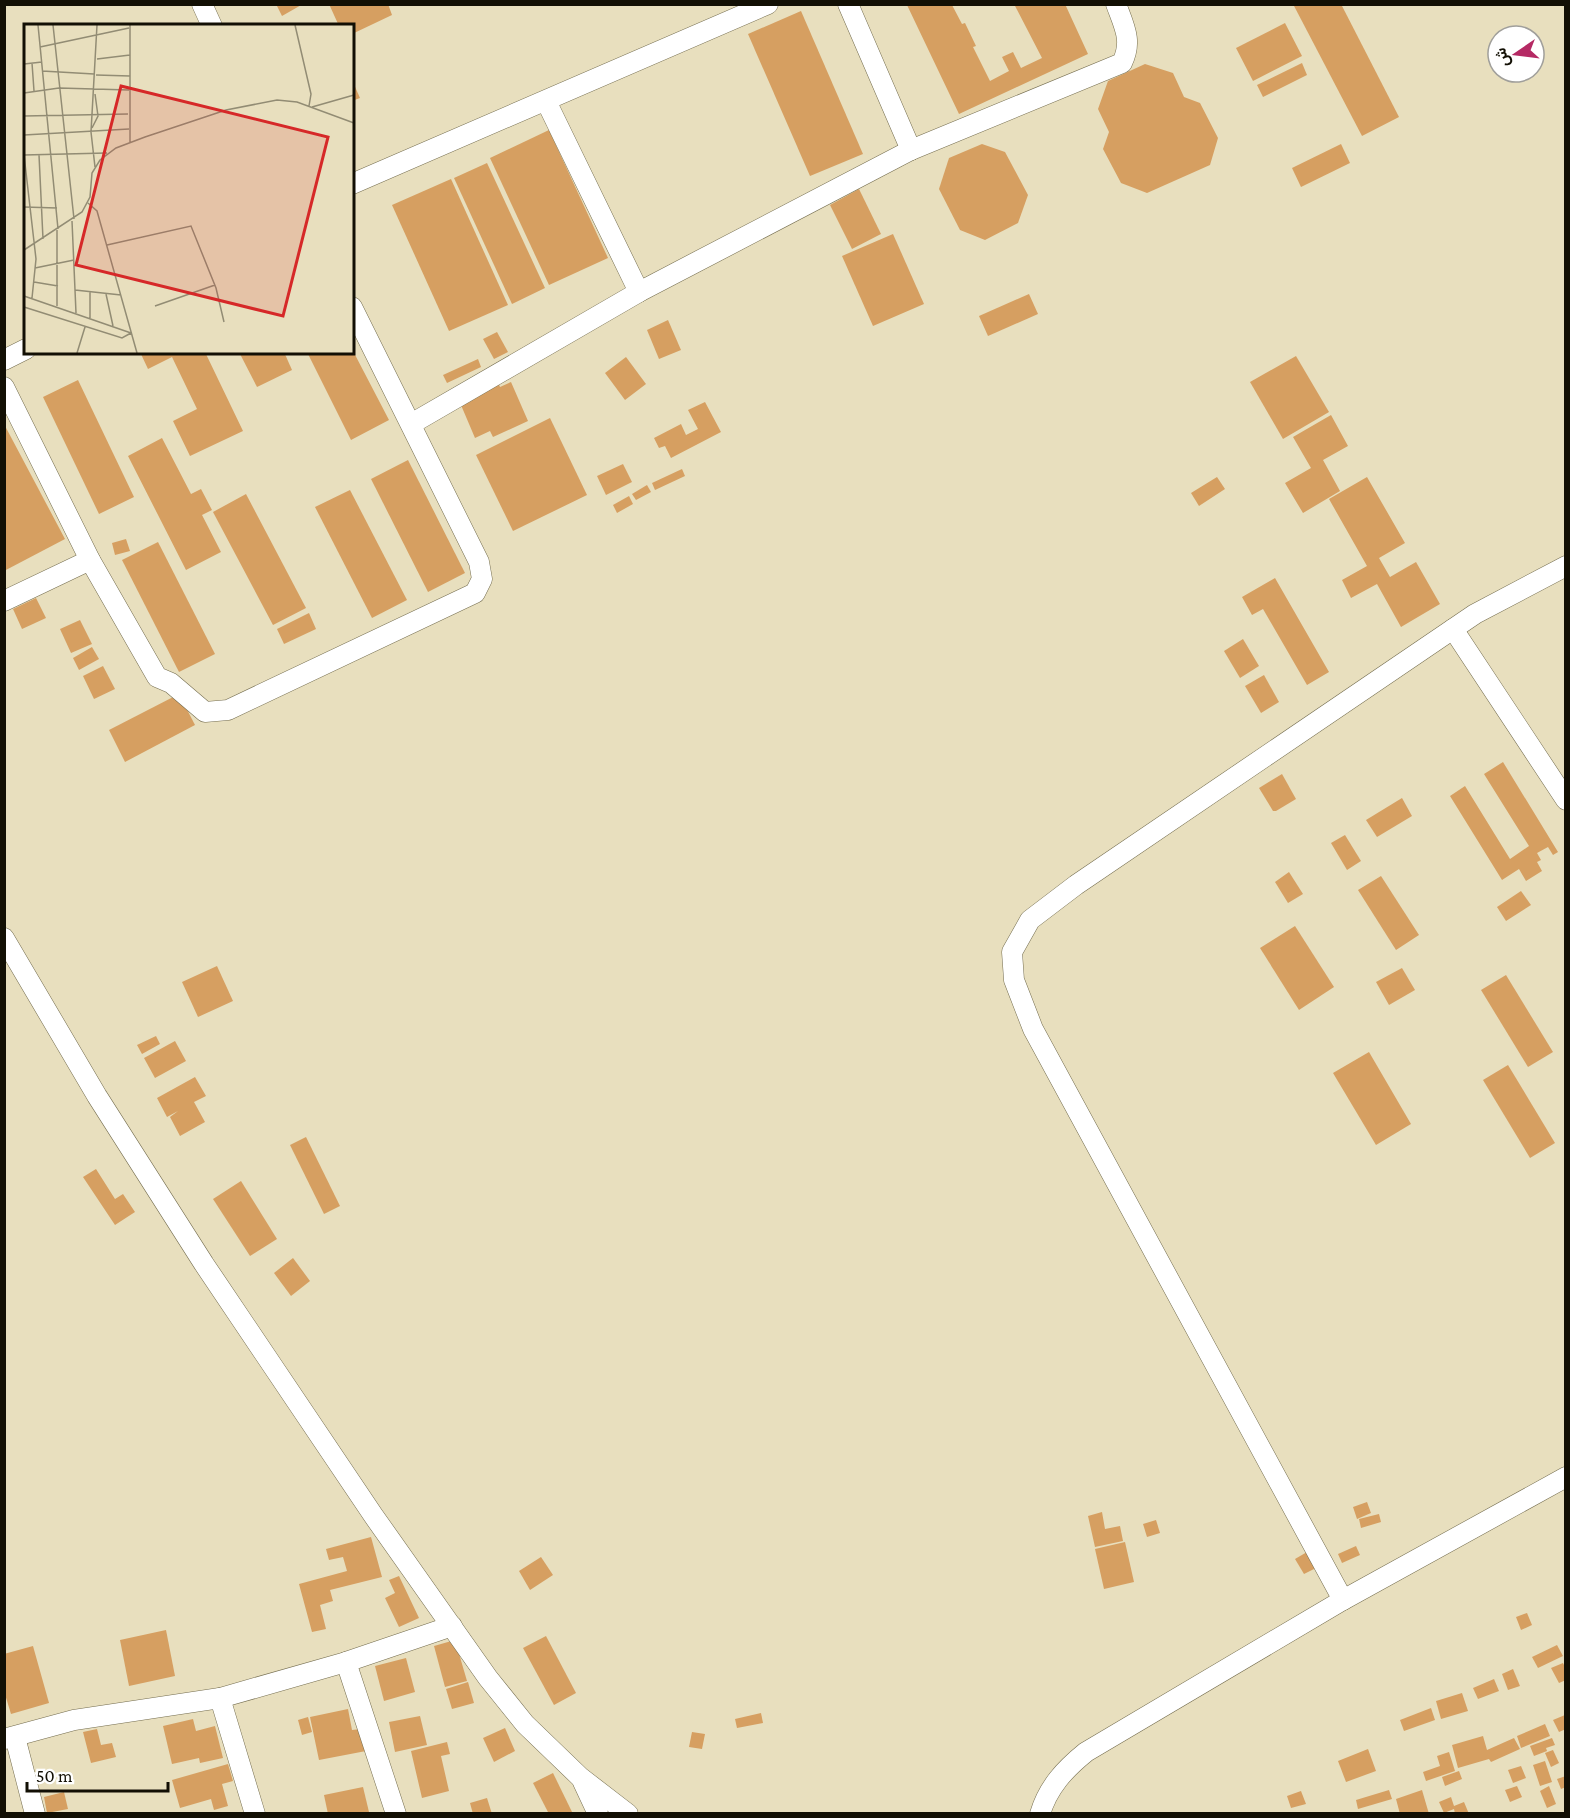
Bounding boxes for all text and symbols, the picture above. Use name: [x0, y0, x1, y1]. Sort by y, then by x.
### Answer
inset map: [24, 24, 354, 354]
north arrow: [1486, 24, 1546, 84]
text: ش: [1491, 46, 1513, 69]
scale bar: [27, 1755, 168, 1793]
text: 50 m: [36, 1766, 73, 1786]

